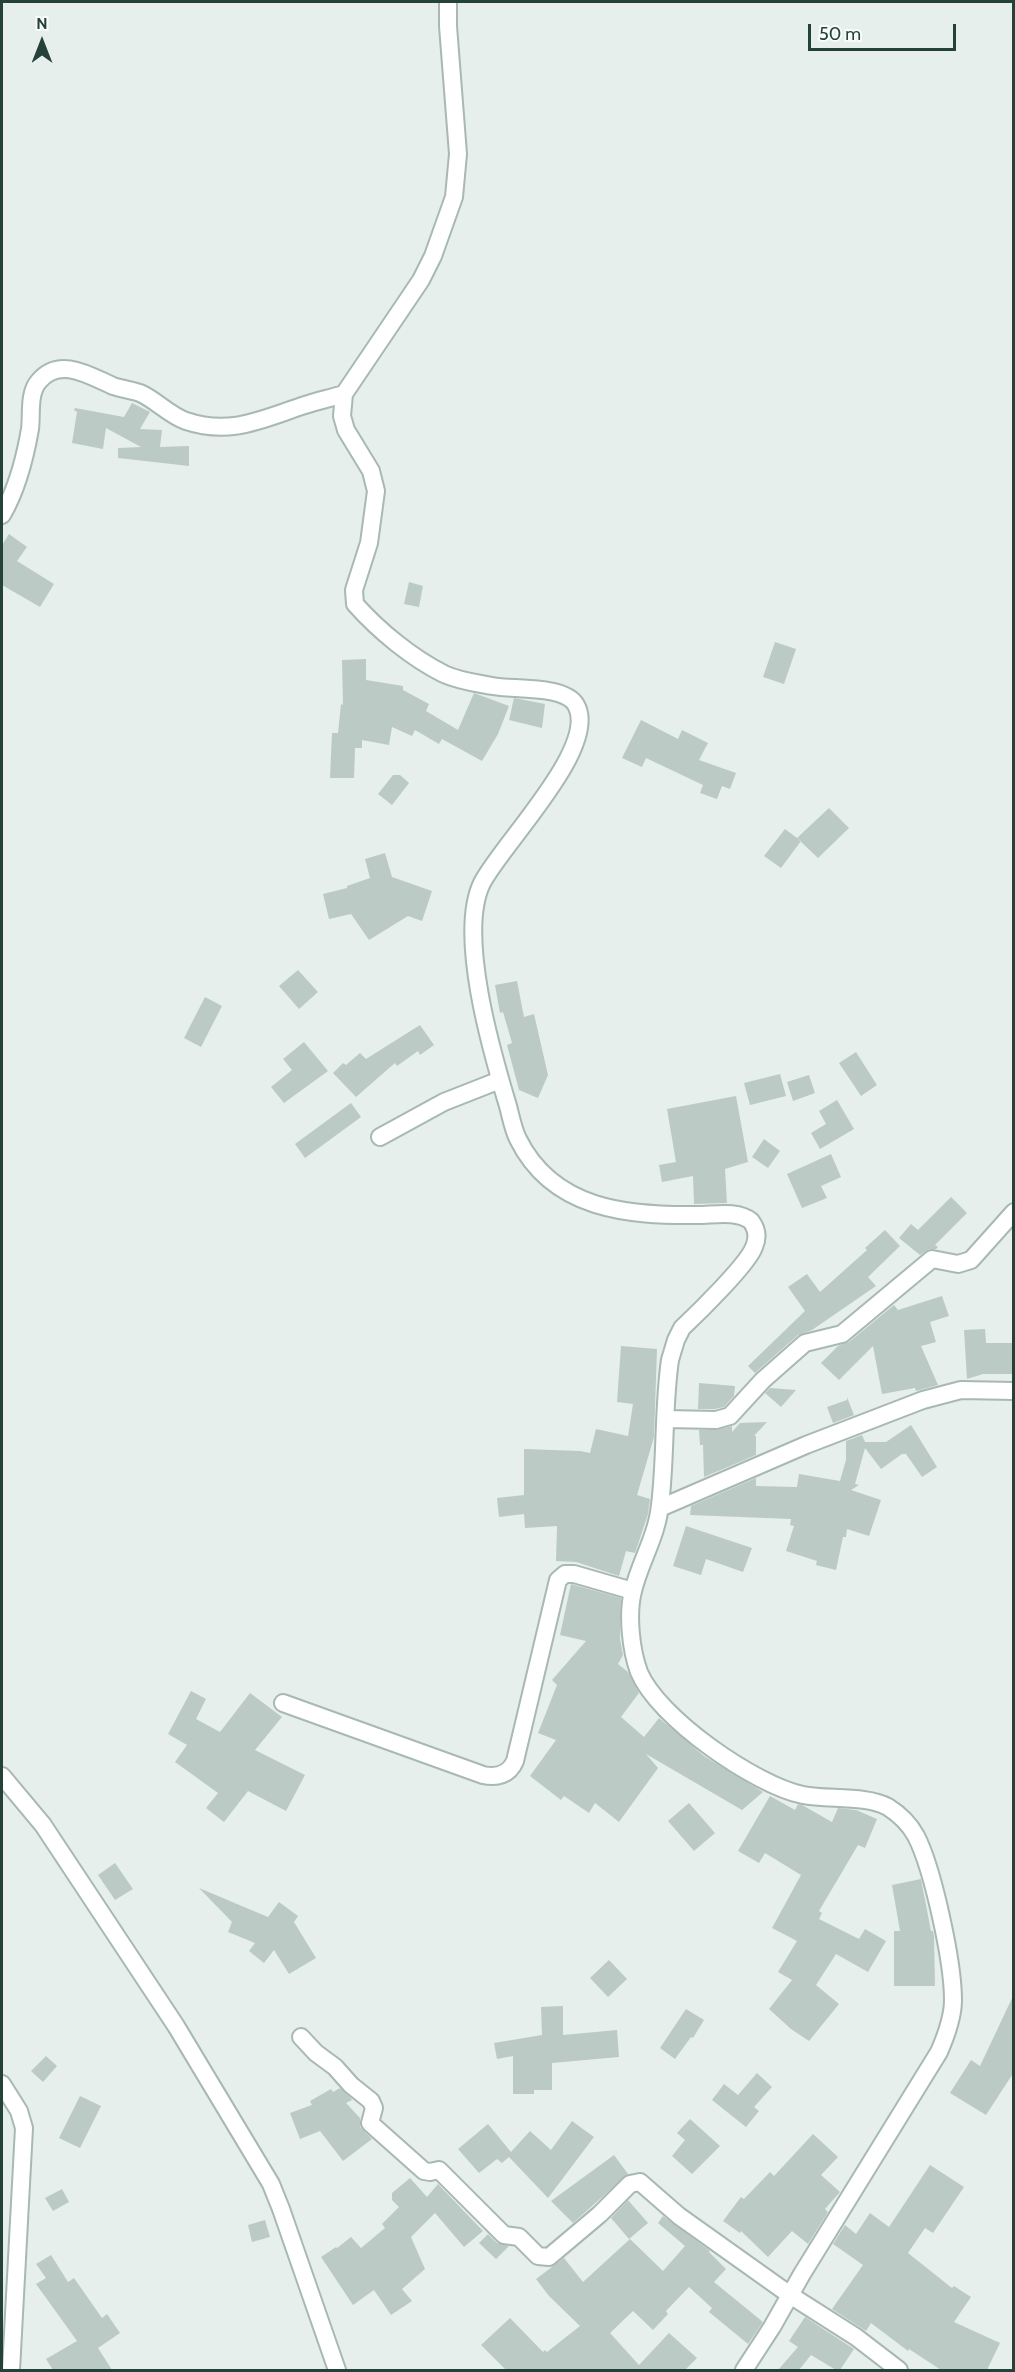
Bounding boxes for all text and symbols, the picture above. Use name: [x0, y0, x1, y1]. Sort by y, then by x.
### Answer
north arrow: [12, 12, 72, 72]
scale bar: [811, 12, 960, 50]
text: N: [36, 14, 48, 33]
text: 50 m: [819, 23, 861, 45]

